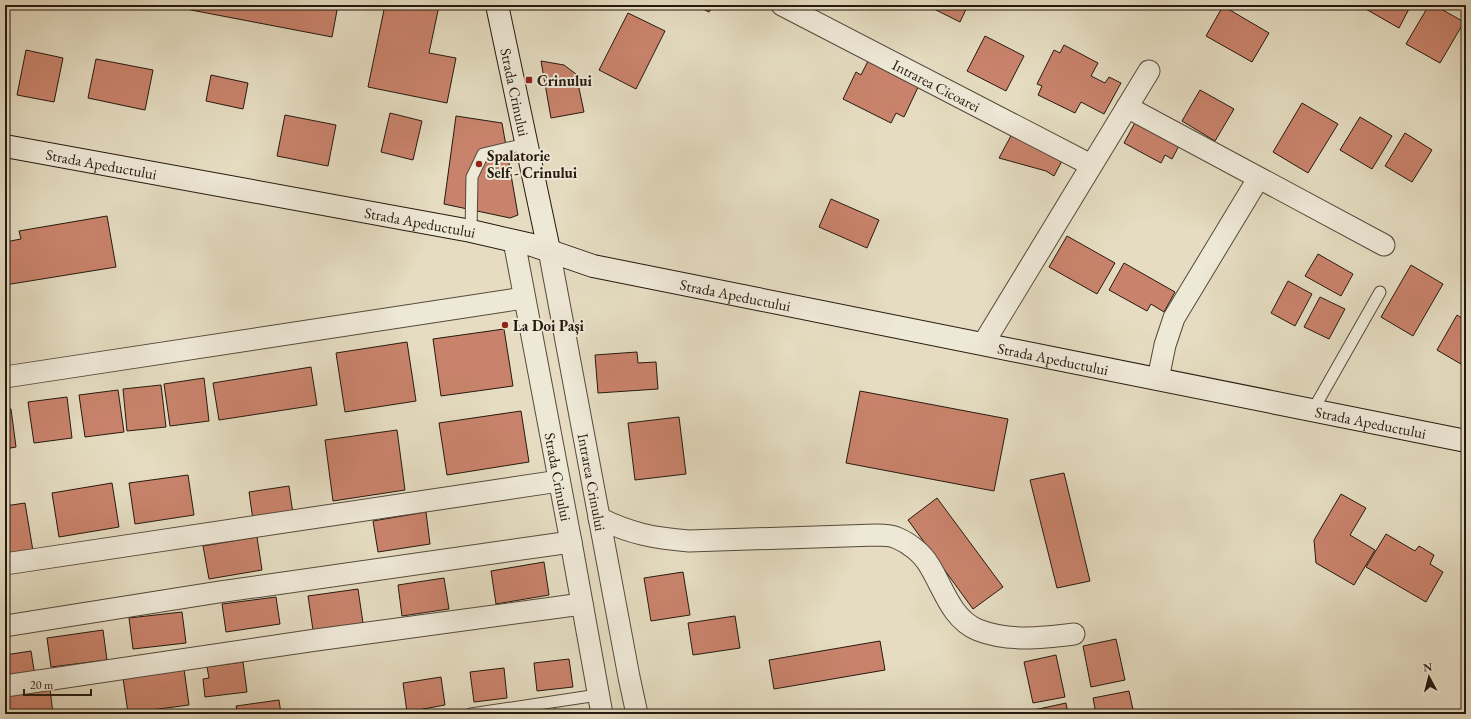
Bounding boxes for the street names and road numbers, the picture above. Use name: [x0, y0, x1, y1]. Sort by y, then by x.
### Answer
street label: Strada Crinului: [497, 46, 534, 138]
street label: Intrarea Cicoarei: [889, 54, 984, 116]
street label: Strada Apeductului: [44, 144, 159, 183]
street label: Strada Apeductului: [363, 202, 478, 241]
street label: Strada Apeductului: [678, 274, 793, 315]
street label: Strada Apeductului: [996, 338, 1110, 379]
street label: Strada Apeductului: [1314, 402, 1428, 442]
street label: Strada Crinului: [541, 431, 576, 523]
street label: Intrarea Crinului: [574, 432, 611, 533]

